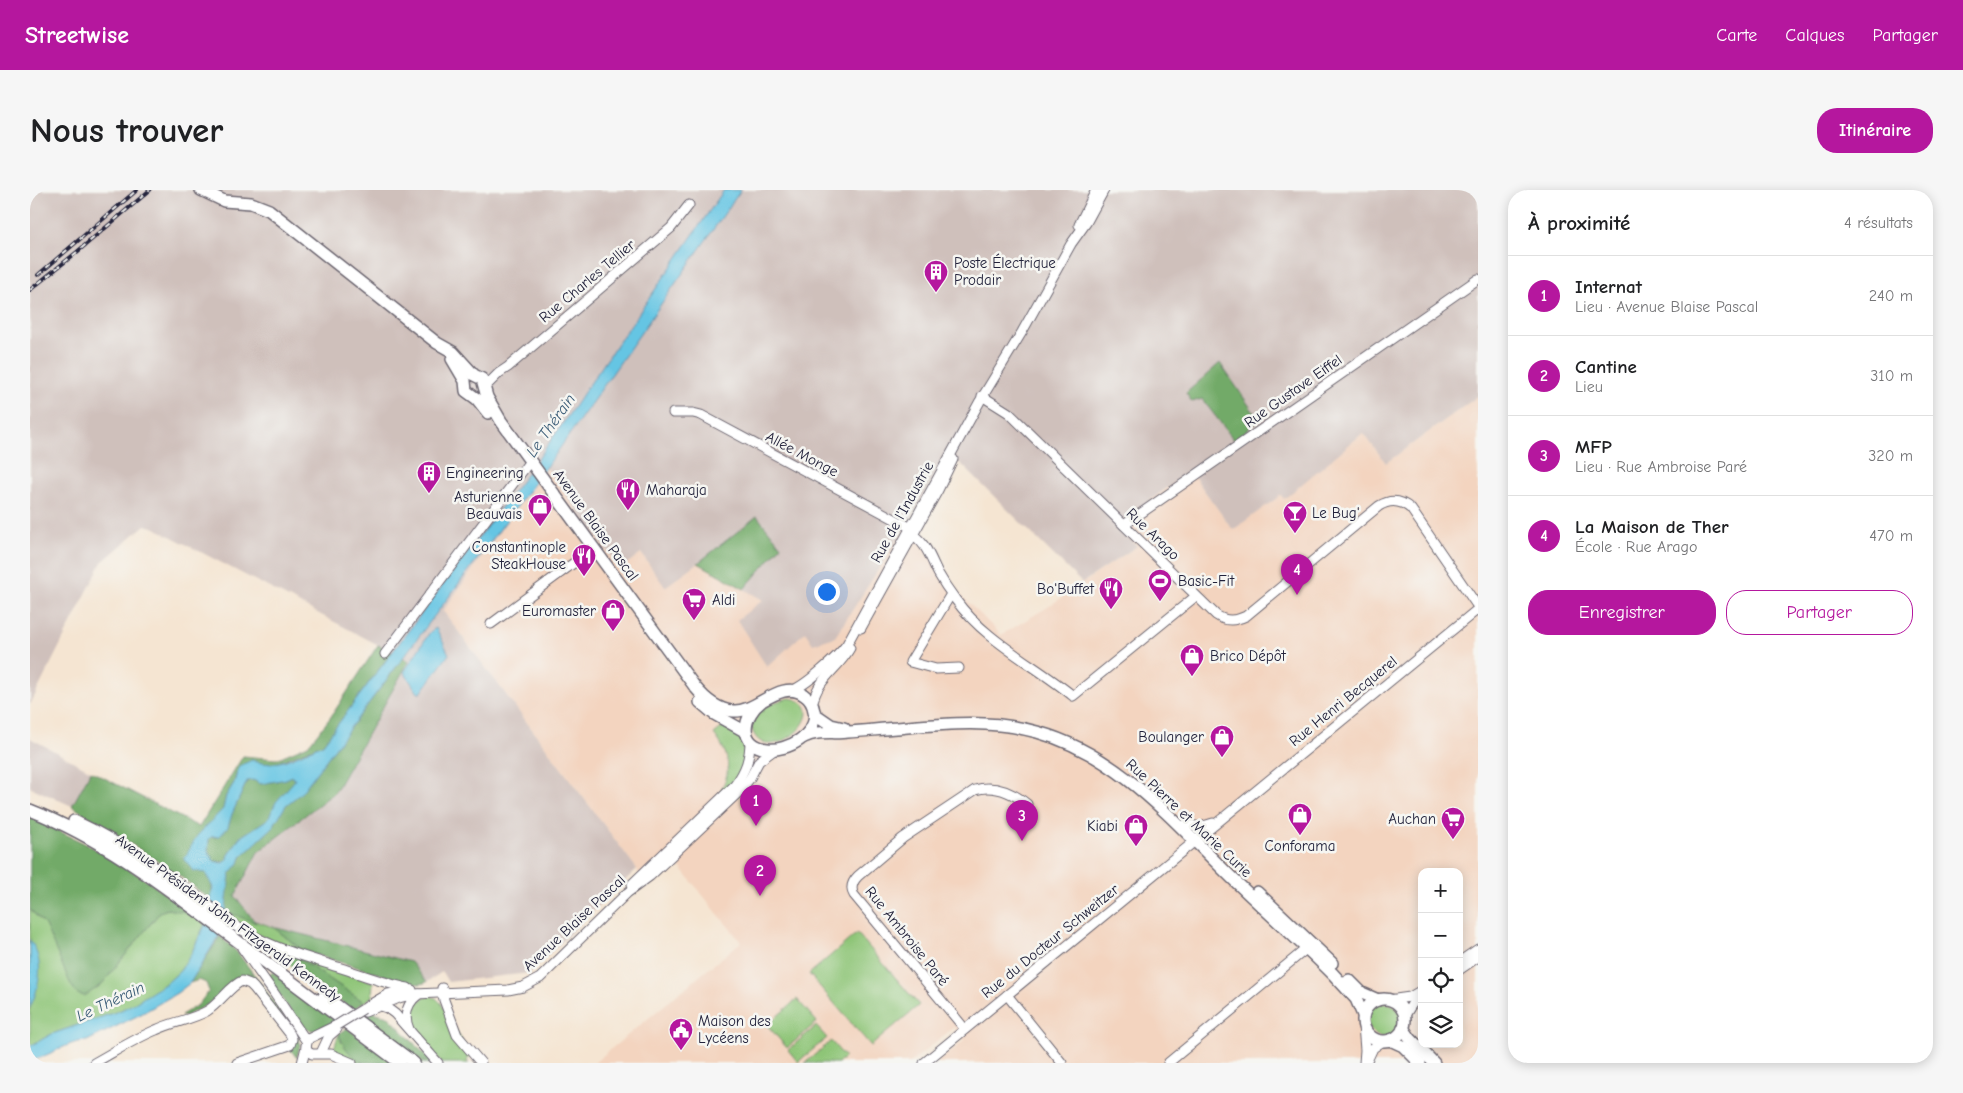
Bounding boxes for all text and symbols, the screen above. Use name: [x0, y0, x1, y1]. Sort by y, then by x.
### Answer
text: Streetwise: [25, 21, 129, 49]
text: Carte: [1716, 25, 1757, 46]
text: Calques: [1785, 25, 1845, 46]
text: Partager: [1873, 25, 1938, 46]
button: Itinéraire: [1817, 108, 1933, 153]
text: Nous trouver: [30, 110, 223, 151]
text: À proximité: [1528, 211, 1630, 235]
text: 4 résultats: [1844, 214, 1913, 232]
street label: Rue Charles Tellier: [535, 236, 639, 326]
place label: Poste Électrique Prodair: [954, 253, 1056, 289]
building icon: Poste Électrique Prodair: [923, 259, 949, 293]
text: Internat: [1575, 276, 1642, 298]
text: 1: [1541, 287, 1547, 305]
text: 240 m: [1869, 287, 1913, 305]
text: Lieu · Avenue Blaise Pascal: [1575, 298, 1758, 316]
street label: Rue Gustave Eiffel: [1241, 351, 1345, 431]
text: Cantine: [1575, 356, 1637, 378]
text: 2: [1540, 367, 1548, 385]
text: 310 m: [1870, 367, 1913, 385]
text: Lieu: [1575, 378, 1603, 396]
water label: Le Thérain: [523, 391, 579, 461]
street label: Allée Monge: [763, 427, 842, 481]
text: MFP: [1575, 436, 1612, 458]
text: 3: [1540, 447, 1548, 465]
text: 320 m: [1868, 447, 1913, 465]
street label: Rue de l'Industrie: [867, 458, 938, 566]
text: Lieu · Rue Ambroise Paré: [1575, 458, 1747, 476]
building icon: Engineering: [416, 460, 442, 494]
place label: Engineering: [446, 464, 524, 482]
street label: Avenue Blaise Pascal: [550, 466, 642, 584]
restaurant icon: Maharaja: [615, 477, 641, 511]
place label: Maharaja: [646, 481, 707, 499]
place label: Asturienne Beauvais: [454, 488, 522, 523]
shop icon: Asturienne Beauvais: [527, 493, 553, 527]
bar icon: Le Bug': [1282, 500, 1308, 534]
street label: Rue Arago: [1123, 504, 1183, 564]
place label: Le Bug': [1312, 504, 1360, 522]
text: La Maison de Ther: [1575, 516, 1729, 538]
text: 4: [1540, 527, 1548, 545]
text: 470 m: [1869, 527, 1913, 545]
place label: Constantinople SteakHouse: [472, 538, 566, 573]
text: École · Rue Arago: [1575, 538, 1697, 556]
restaurant icon: Constantinople SteakHouse: [571, 543, 597, 577]
pin: 4: [1281, 554, 1313, 595]
sports icon: Basic-Fit: [1147, 568, 1173, 602]
place label: Basic-Fit: [1178, 572, 1235, 590]
restaurant icon: Bo'Buffet: [1098, 576, 1124, 610]
your location: [814, 579, 840, 605]
place label: Bo'Buffet: [1037, 580, 1095, 598]
supermarket icon: Aldi: [681, 587, 707, 621]
button: Enregistrer: [1528, 590, 1716, 635]
button: Partager: [1726, 590, 1913, 635]
place label: Aldi: [712, 591, 735, 609]
shop icon: Euromaster: [600, 598, 626, 632]
place label: Euromaster: [522, 602, 596, 620]
shop icon: Brico Dépôt: [1179, 643, 1205, 677]
place label: Brico Dépôt: [1210, 647, 1287, 665]
street label: Rue Henri Becquerel: [1285, 652, 1401, 750]
shop icon: Boulanger: [1209, 724, 1235, 758]
place label: Boulanger: [1138, 728, 1204, 746]
street label: Rue Pierre et Marie Curie: [1122, 755, 1256, 881]
pin: 1: [740, 785, 772, 826]
pin: 3: [1006, 800, 1038, 841]
shop icon: Conforama: [1287, 802, 1313, 836]
supermarket icon: Auchan: [1440, 806, 1466, 840]
place label: Auchan: [1388, 810, 1436, 828]
shop icon: Kiabi: [1123, 813, 1149, 847]
place label: Kiabi: [1087, 817, 1118, 835]
street label: Avenue Président John Fitzgerald Kennedy: [112, 830, 344, 1006]
place label: Conforama: [1265, 837, 1335, 855]
pin: 2: [744, 855, 776, 896]
map controls: [1418, 868, 1463, 1048]
button: +: [1418, 868, 1463, 913]
street label: Avenue Blaise Pascal: [519, 871, 629, 975]
street label: Rue du Docteur Schweitzer: [978, 880, 1122, 1002]
street label: Rue Ambroise Paré: [861, 883, 953, 990]
button: −: [1418, 913, 1463, 958]
button: locate: [1418, 958, 1463, 1003]
water label: Le Thérain: [74, 978, 147, 1025]
button: layers: [1418, 1003, 1463, 1048]
place label: Maison des Lycéens: [698, 1012, 771, 1047]
public building icon: Maison des Lycéens: [668, 1017, 694, 1051]

